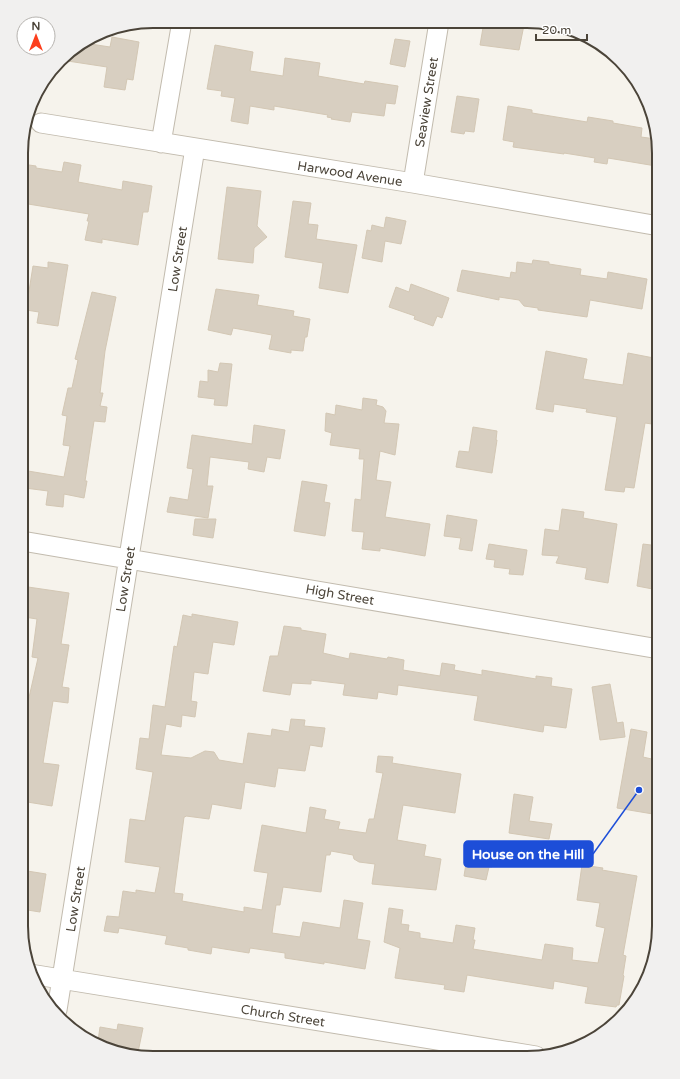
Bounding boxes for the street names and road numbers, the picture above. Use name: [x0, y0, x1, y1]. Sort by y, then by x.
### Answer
street label: Seaview Street: [412, 56, 442, 148]
street label: Harwood Avenue: [296, 158, 404, 190]
street label: Low Street: [165, 225, 191, 293]
street label: Low Street: [113, 545, 139, 613]
street label: High Street: [304, 581, 376, 609]
street label: Low Street: [63, 865, 89, 933]
street label: Church Street: [240, 1001, 326, 1031]

